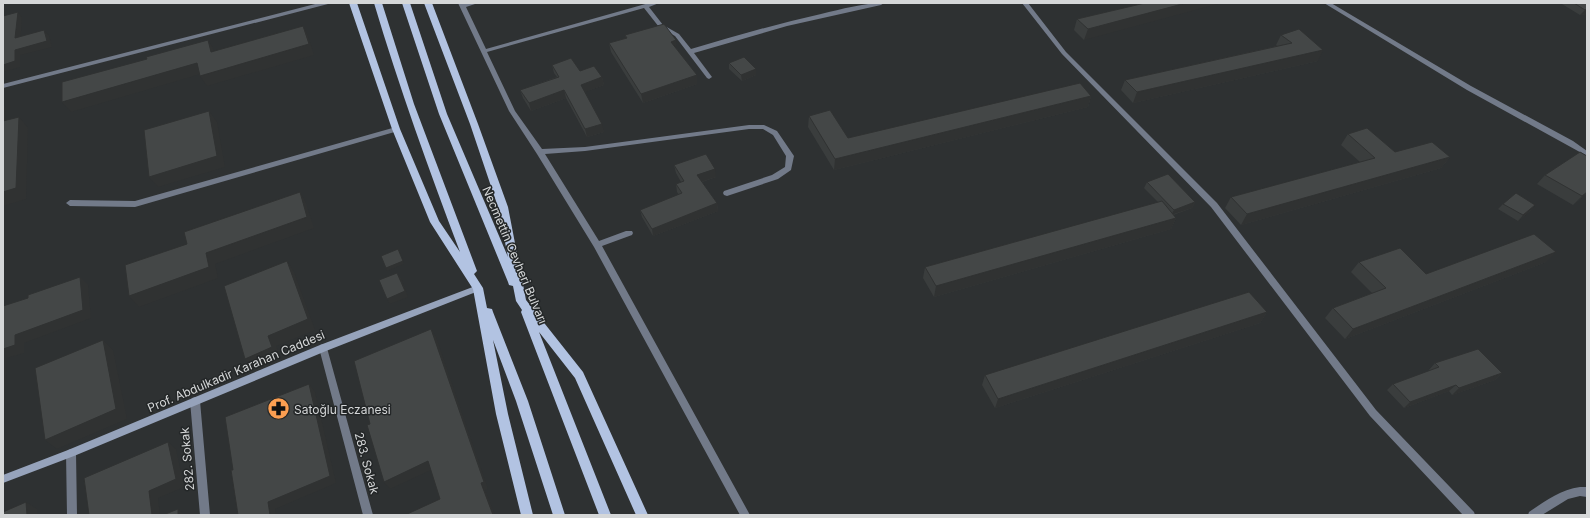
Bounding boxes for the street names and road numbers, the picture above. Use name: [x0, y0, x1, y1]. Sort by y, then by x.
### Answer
street label: Necmettin Cevheri Bulvarı: [479, 184, 551, 326]
street label: Prof. Abdulkadir Karahan Caddesi: [145, 327, 327, 415]
street label: 282. Sokak: [177, 426, 197, 491]
street label: 283. Sokak: [352, 430, 383, 496]

